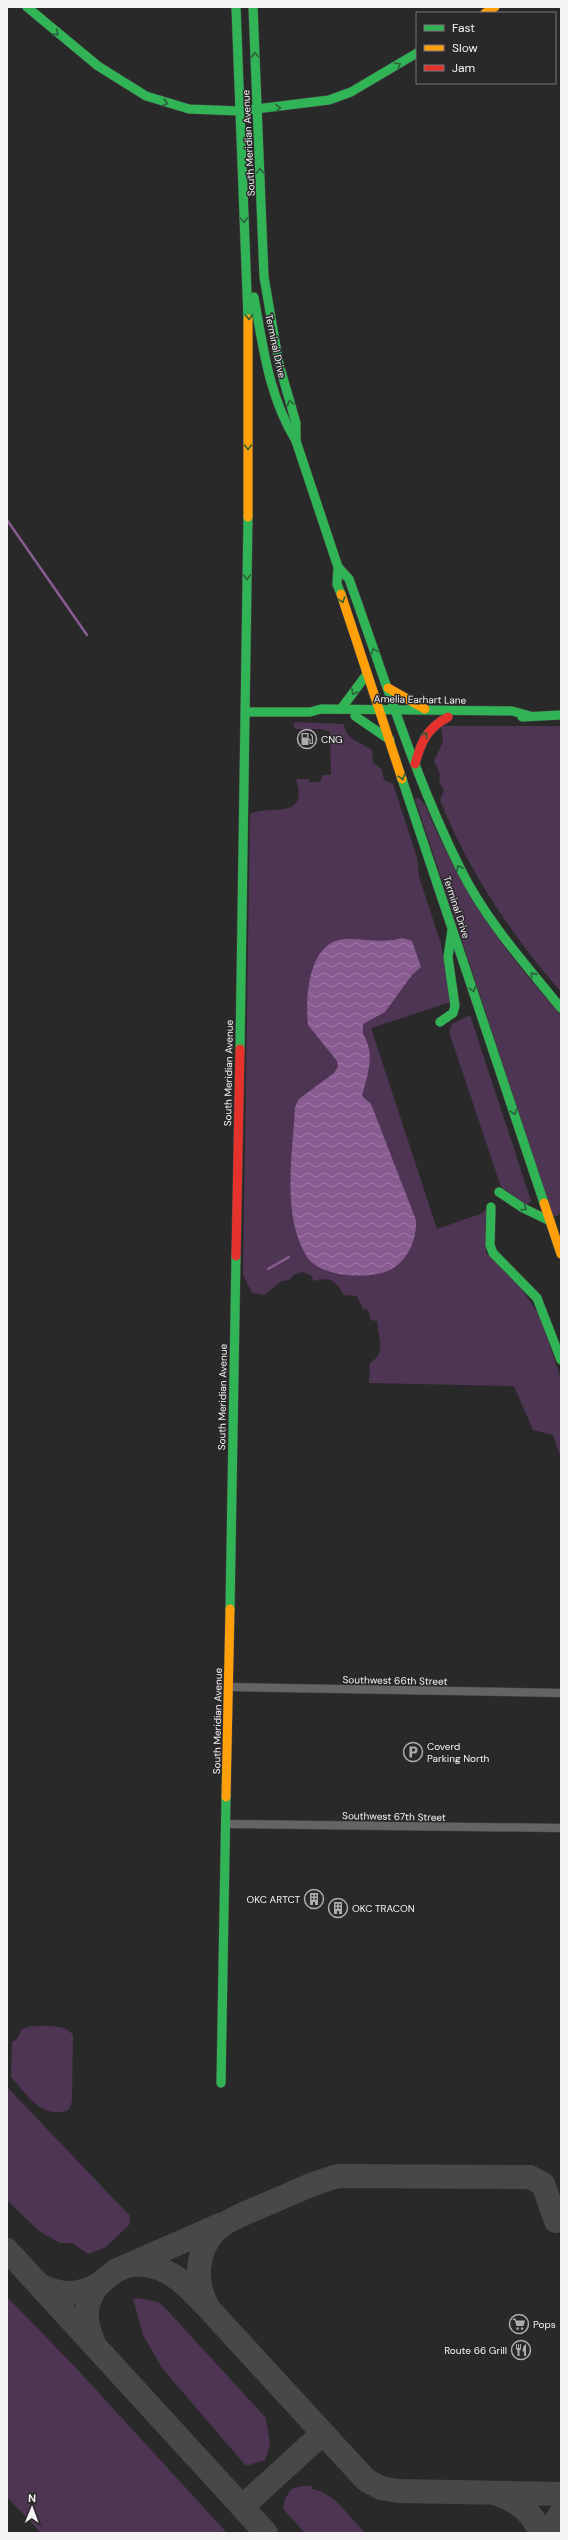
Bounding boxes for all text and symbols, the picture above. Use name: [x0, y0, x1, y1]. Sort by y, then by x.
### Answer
legend: [416, 12, 556, 84]
text: Fast: [452, 20, 475, 36]
one-way arrow: [52, 28, 59, 35]
text: Slow: [452, 40, 478, 56]
one-way arrow: [250, 52, 259, 58]
text: Jam: [452, 60, 475, 76]
one-way arrow: [394, 62, 401, 70]
street label: South Meridian Avenue: [239, 89, 258, 196]
one-way arrow: [161, 98, 168, 107]
one-way arrow: [275, 103, 281, 112]
one-way arrow: [256, 168, 264, 174]
one-way arrow: [240, 217, 249, 223]
street label: Terminal Drive: [262, 313, 289, 380]
one-way arrow: [245, 314, 253, 320]
one-way arrow: [286, 400, 295, 407]
one-way arrow: [244, 444, 252, 450]
one-way arrow: [243, 574, 251, 580]
one-way arrow: [337, 596, 346, 603]
one-way arrow: [371, 648, 379, 655]
one-way arrow: [352, 688, 359, 695]
street label: Amelia Earhart Lane: [374, 692, 467, 707]
fuel station icon: CNG: [296, 728, 318, 750]
place label: CNG: [321, 733, 343, 746]
one-way arrow: [420, 733, 427, 740]
one-way arrow: [397, 773, 406, 780]
one-way arrow: [457, 865, 464, 872]
street label: Terminal Drive: [440, 874, 473, 940]
one-way arrow: [530, 973, 537, 980]
one-way arrow: [468, 985, 477, 992]
street label: South Meridian Avenue: [221, 1019, 236, 1126]
one-way arrow: [509, 1109, 517, 1116]
one-way arrow: [520, 1203, 527, 1211]
street label: South Meridian Avenue: [215, 1343, 230, 1450]
street label: South Meridian Avenue: [210, 1667, 225, 1774]
street label: Southwest 66th Street: [342, 1673, 448, 1688]
place label: Coverd Parking North: [427, 1740, 490, 1765]
parking icon: Coverd Parking North: [402, 1741, 424, 1763]
street label: Southwest 67th Street: [342, 1809, 446, 1824]
building icon: OKC ARTCT: [303, 1888, 325, 1910]
place label: OKC ARTCT: [247, 1893, 300, 1906]
building icon: OKC TRACON: [327, 1897, 349, 1919]
place label: OKC TRACON: [352, 1902, 415, 1915]
supermarket icon: Pops: [508, 2313, 530, 2335]
place label: Pops: [533, 2318, 556, 2331]
restaurant icon: Route 66 Grill: [510, 2339, 532, 2361]
place label: Route 66 Grill: [444, 2344, 507, 2357]
north arrow: [12, 2488, 52, 2528]
text: N: [28, 2491, 36, 2505]

